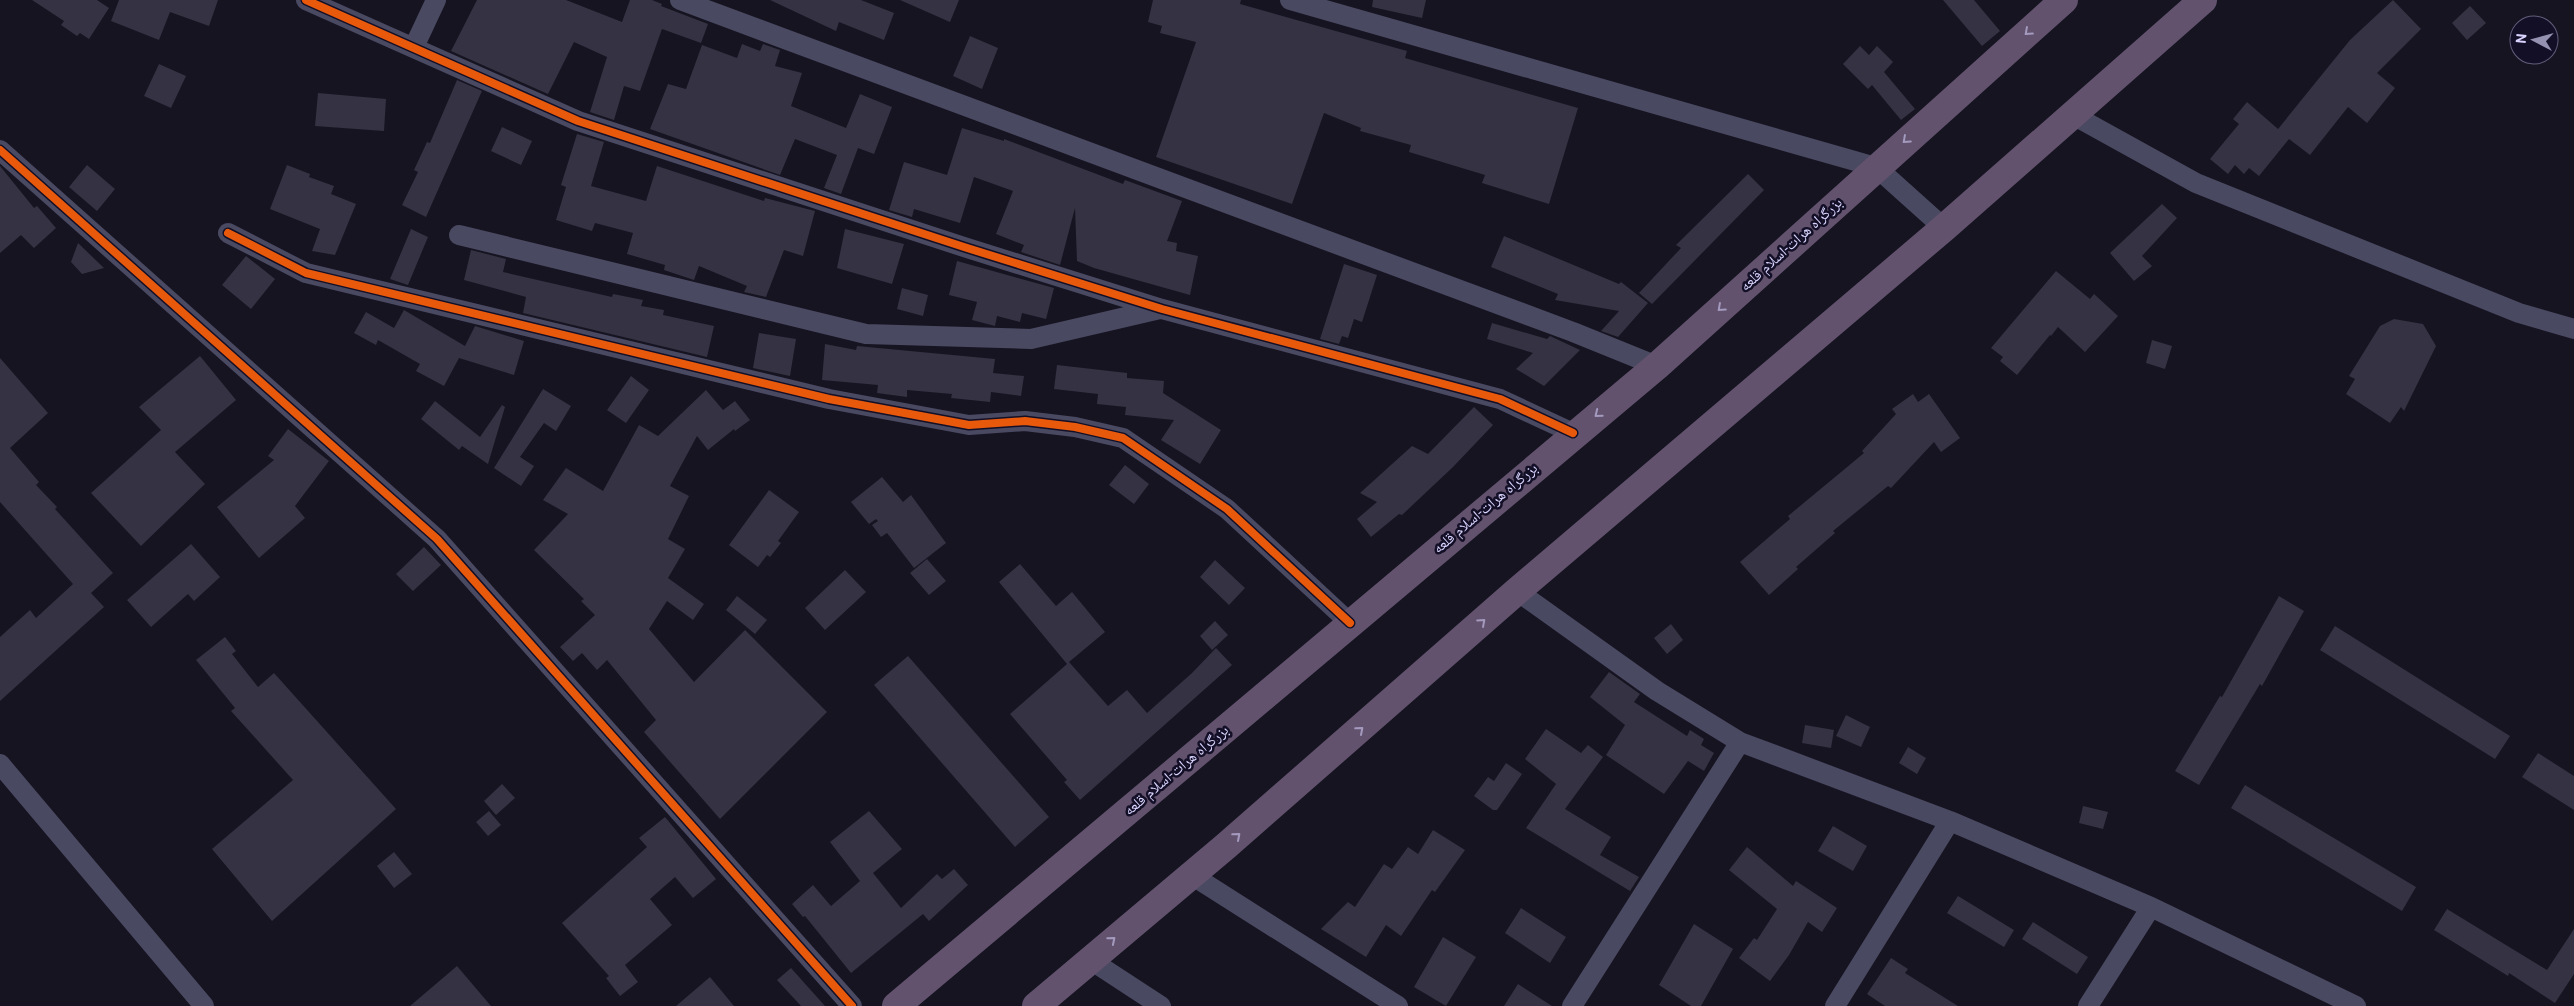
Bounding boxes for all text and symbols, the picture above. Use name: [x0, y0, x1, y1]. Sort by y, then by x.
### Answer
north arrow: [2509, 15, 2559, 65]
one-way arrow: [2024, 27, 2033, 36]
text: N: [2513, 33, 2530, 44]
one-way arrow: [1903, 135, 1912, 144]
street label: بزرگراه هرات-اسلام قلعه: [1736, 193, 1846, 295]
one-way arrow: [1717, 302, 1726, 311]
one-way arrow: [1594, 408, 1603, 417]
street label: بزرگراه هرات-اسلام قلعه: [1429, 459, 1542, 558]
one-way arrow: [1477, 619, 1486, 628]
street label: بزرگراه هرات-اسلام قلعه: [1120, 721, 1233, 820]
one-way arrow: [1355, 726, 1364, 735]
one-way arrow: [1232, 833, 1241, 842]
one-way arrow: [1107, 936, 1116, 945]

